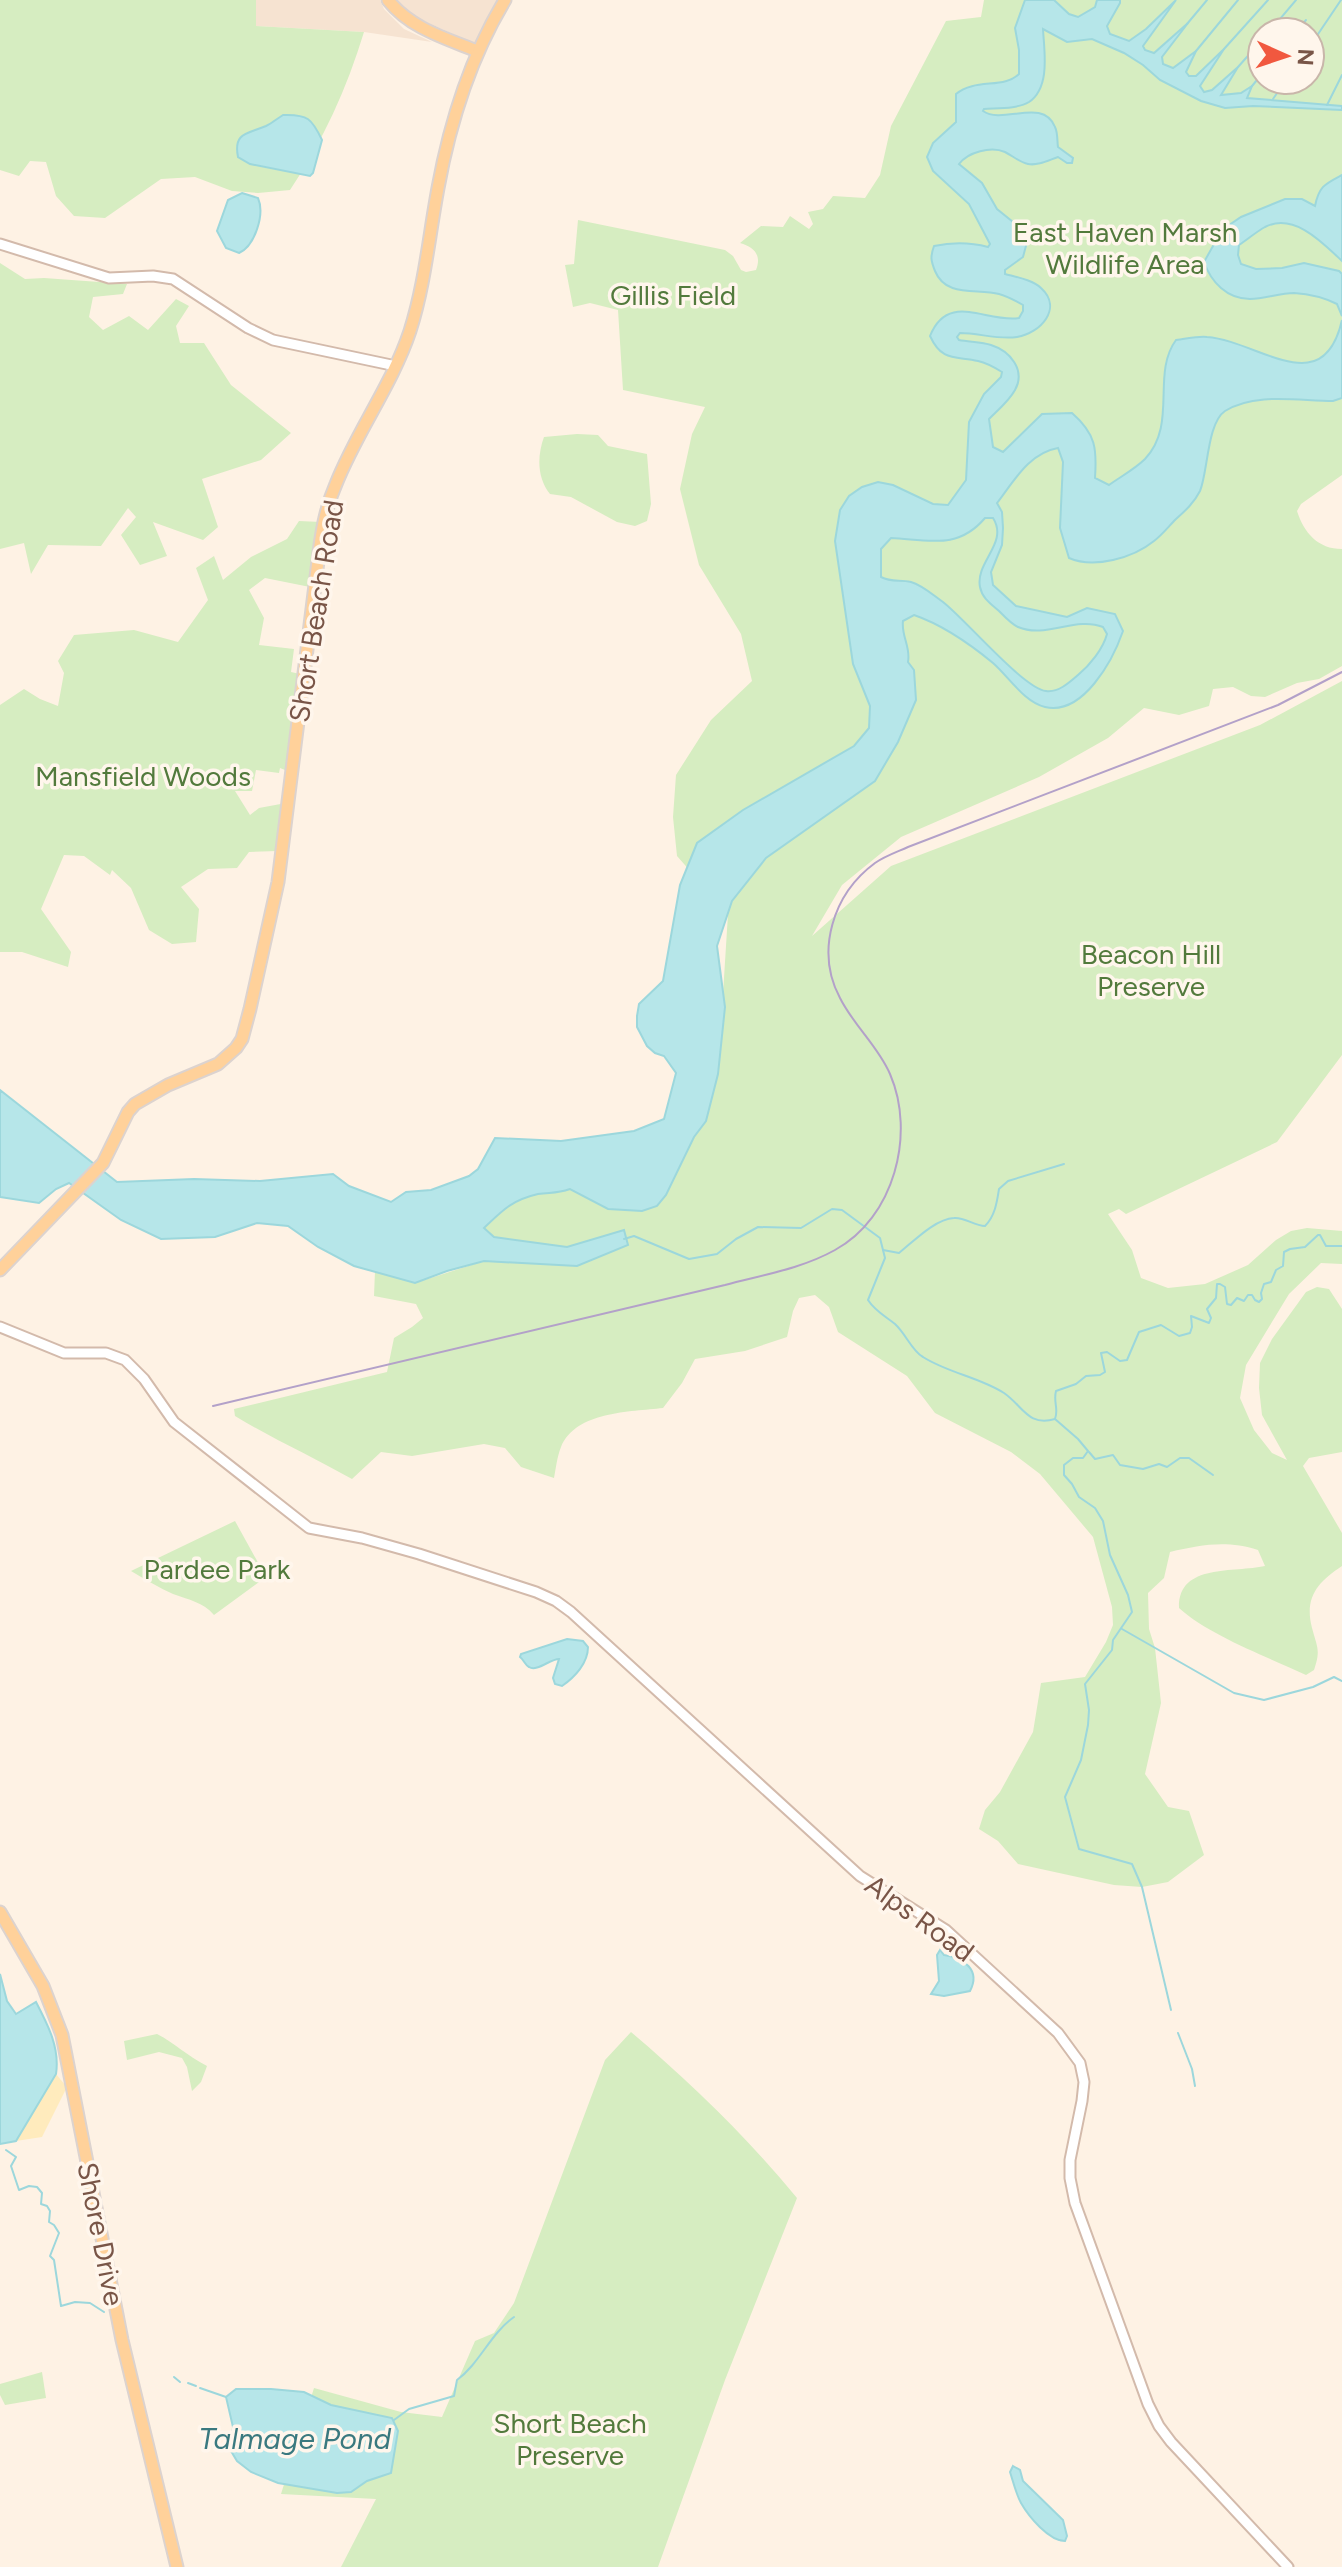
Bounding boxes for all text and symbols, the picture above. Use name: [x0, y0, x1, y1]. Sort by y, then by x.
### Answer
north arrow: [1246, 16, 1326, 96]
text: N: [1292, 48, 1319, 66]
park label: East Haven Marsh Wildlife Area: [1013, 215, 1237, 281]
park label: Gillis Field: [610, 278, 736, 312]
street label: Short Beach Road: [282, 497, 350, 725]
park label: Mansfield Woods: [35, 759, 251, 793]
park label: Beacon Hill Preserve: [1081, 937, 1221, 1003]
park label: Pardee Park: [144, 1552, 291, 1586]
street label: Alps Road: [859, 1867, 981, 1969]
street label: Shore Drive: [70, 2159, 132, 2309]
park label: Short Beach Preserve: [493, 2406, 647, 2472]
water label: Talmage Pond: [199, 2420, 392, 2457]

